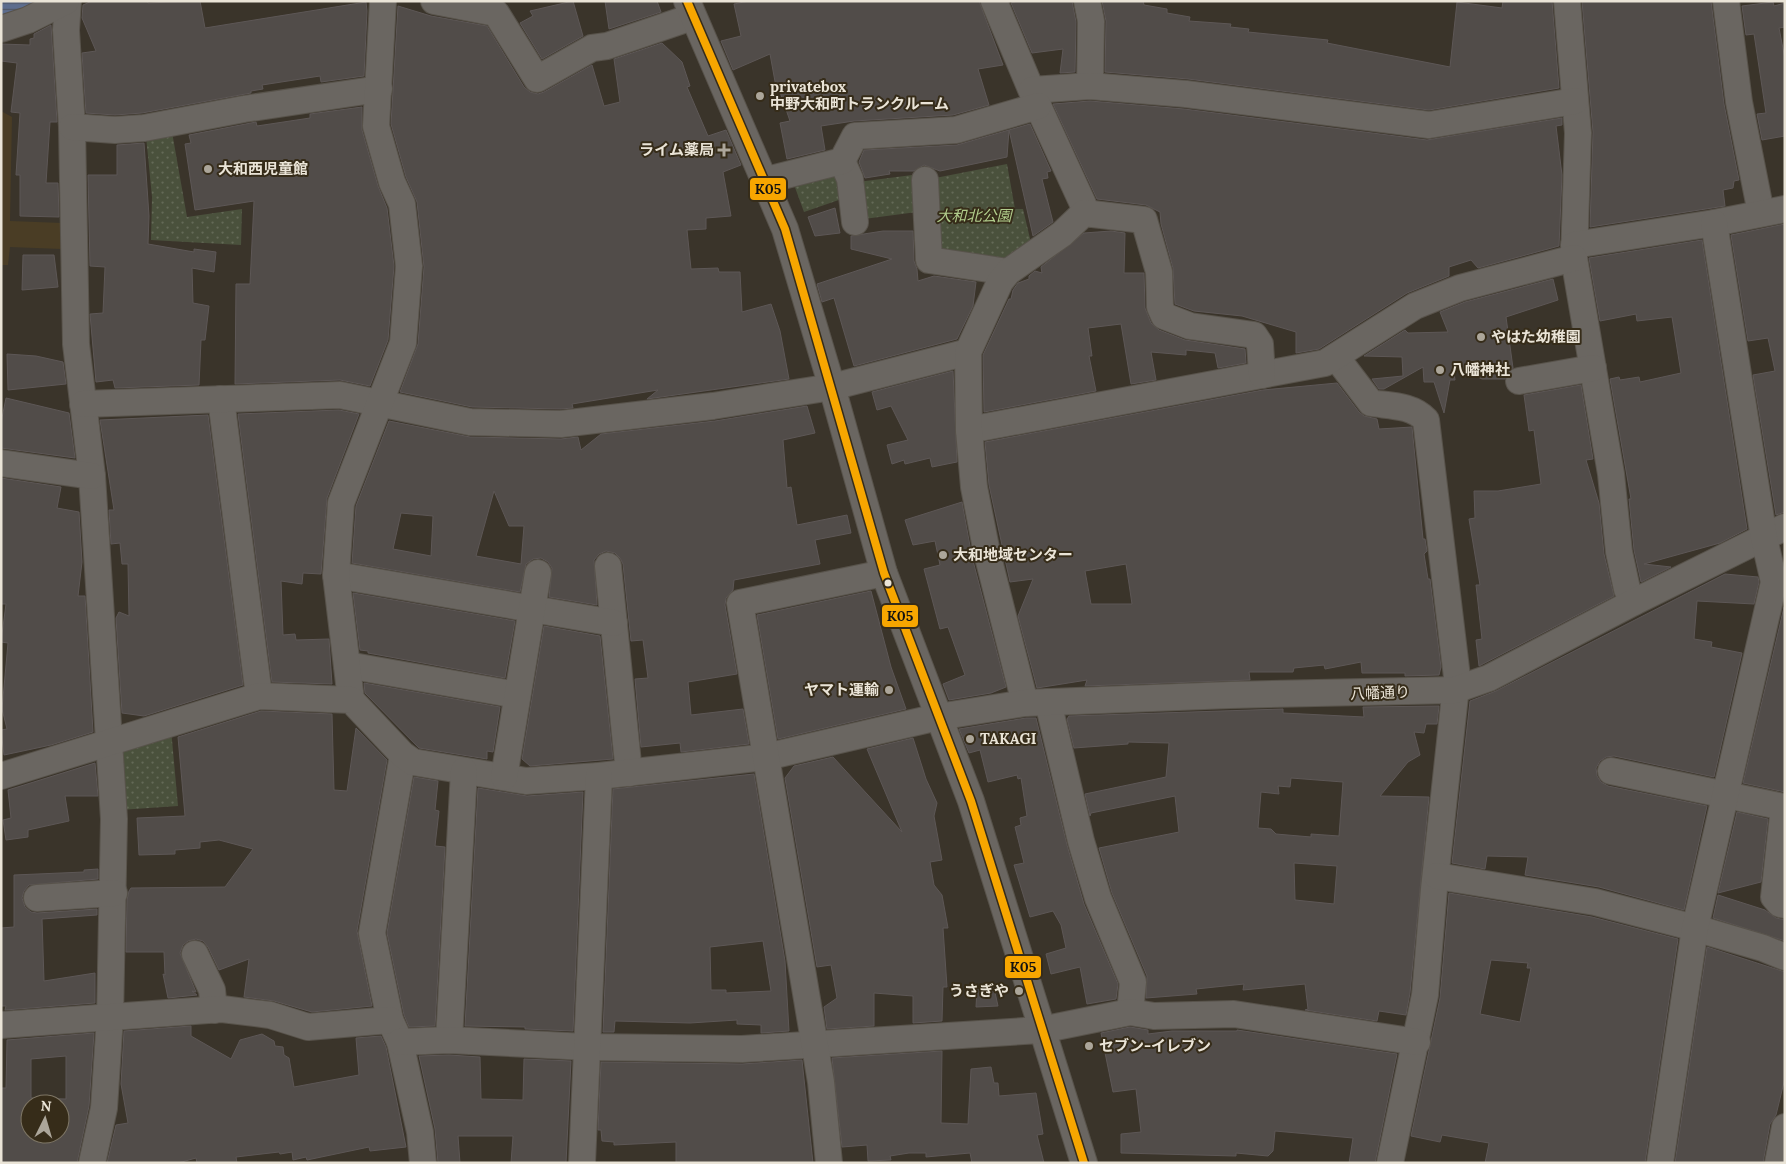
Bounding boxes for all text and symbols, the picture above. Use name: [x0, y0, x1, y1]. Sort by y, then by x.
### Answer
place label: privatebox 中野大和町トランクルーム: [770, 77, 949, 113]
marker: privatebox 中野大和町トランクルーム: [754, 90, 766, 102]
place label: ライム薬局: [639, 140, 714, 159]
marker: ライム薬局: [718, 144, 730, 156]
place label: 大和西児童館: [218, 159, 308, 178]
marker: 大和西児童館: [202, 163, 214, 175]
line badge: K05: [749, 177, 787, 201]
text: K05: [755, 180, 782, 198]
park label: 大和北公園: [936, 206, 1013, 225]
place label: やはた幼稚園: [1491, 327, 1581, 346]
marker: やはた幼稚園: [1475, 331, 1487, 343]
place label: 八幡神社: [1450, 360, 1510, 379]
marker: 八幡神社: [1434, 364, 1446, 376]
place label: 大和地域センター: [953, 545, 1073, 564]
marker: 大和地域センター: [937, 549, 949, 561]
unlabelled marker: [883, 578, 893, 588]
line badge: K05: [881, 604, 919, 628]
text: K05: [887, 607, 914, 625]
place label: ヤマト運輸: [804, 680, 879, 699]
street label: 八幡通り: [1350, 682, 1410, 703]
marker: ヤマト運輸: [883, 684, 895, 696]
place label: TAKAGI: [980, 729, 1037, 748]
marker: TAKAGI: [964, 733, 976, 745]
line badge: K05: [1004, 955, 1042, 979]
text: K05: [1010, 958, 1037, 976]
place label: うさぎや: [949, 981, 1009, 1000]
marker: うさぎや: [1013, 985, 1025, 997]
place label: セブン-イレブン: [1099, 1036, 1211, 1055]
marker: セブン-イレブン: [1083, 1040, 1095, 1052]
north arrow: [20, 1094, 70, 1144]
text: N: [40, 1097, 52, 1116]

